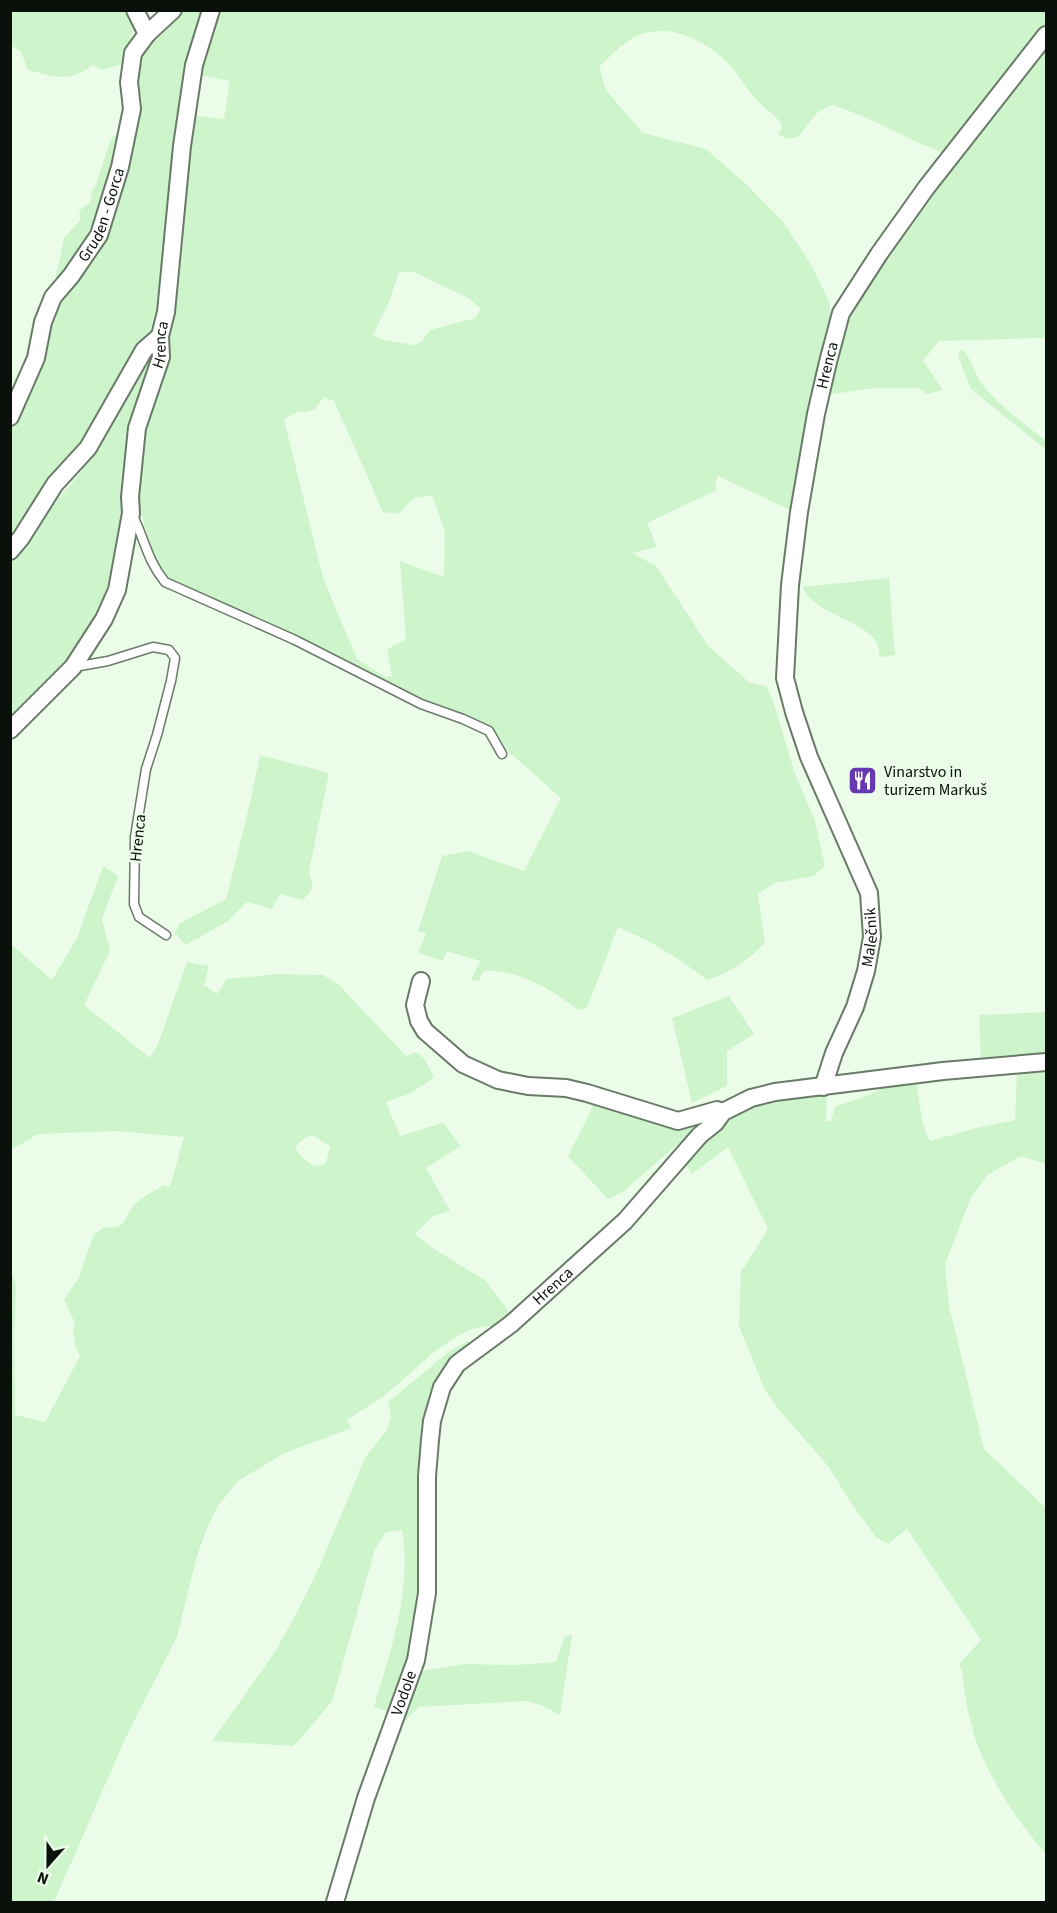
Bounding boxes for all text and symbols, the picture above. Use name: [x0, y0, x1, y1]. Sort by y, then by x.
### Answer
street label: Gruden - Gorca: [73, 165, 130, 266]
street label: Hrenca: [147, 319, 174, 371]
street label: Hrenca: [811, 339, 844, 391]
place label: Vinarstvo in turizem Markuš: [884, 761, 987, 801]
restaurant icon: Vinarstvo in turizem Markuš: [847, 765, 879, 797]
street label: Hrenca: [125, 813, 151, 863]
street label: Malečnik: [856, 907, 883, 969]
street label: Hrenca: [528, 1262, 578, 1310]
street label: Vodole: [386, 1668, 422, 1719]
north arrow: [18, 1835, 78, 1895]
text: N: [34, 1866, 52, 1890]

